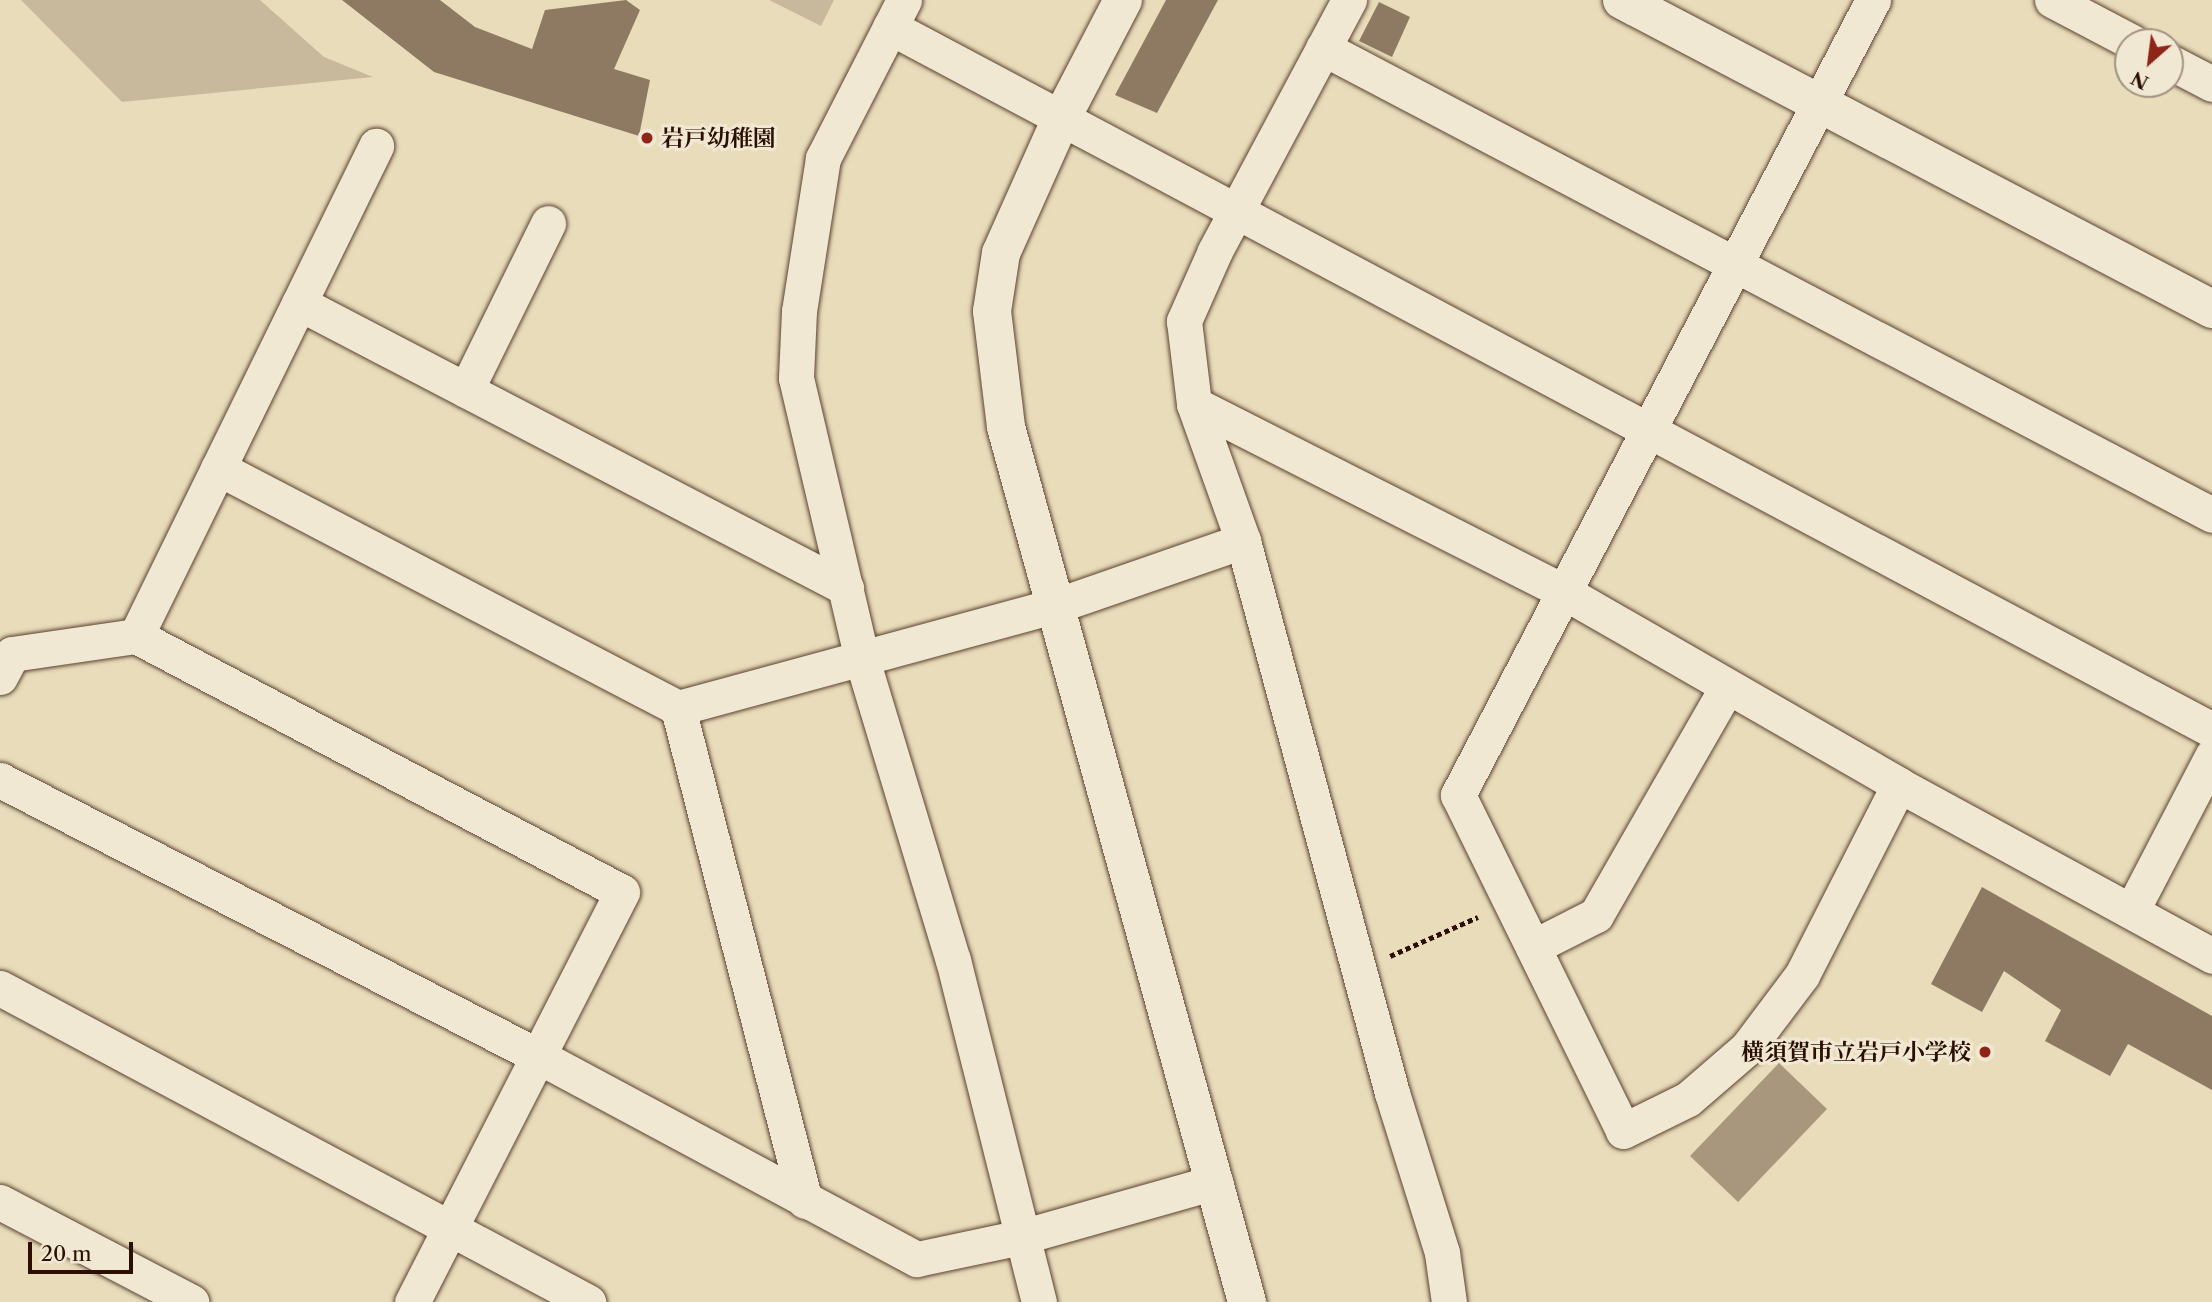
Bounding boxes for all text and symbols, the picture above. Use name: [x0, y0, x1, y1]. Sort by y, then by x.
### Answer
north arrow: [2114, 28, 2184, 98]
text: N: [2127, 66, 2153, 94]
place label: 岩戸幼稚園: [661, 124, 776, 152]
marker: 岩戸幼稚園: [639, 130, 655, 146]
place label: 横須賀市立岩戸小学校: [1741, 1038, 1971, 1066]
marker: 横須賀市立岩戸小学校: [1977, 1044, 1993, 1060]
scale bar: [32, 1228, 136, 1272]
text: 20 m: [41, 1241, 92, 1266]

